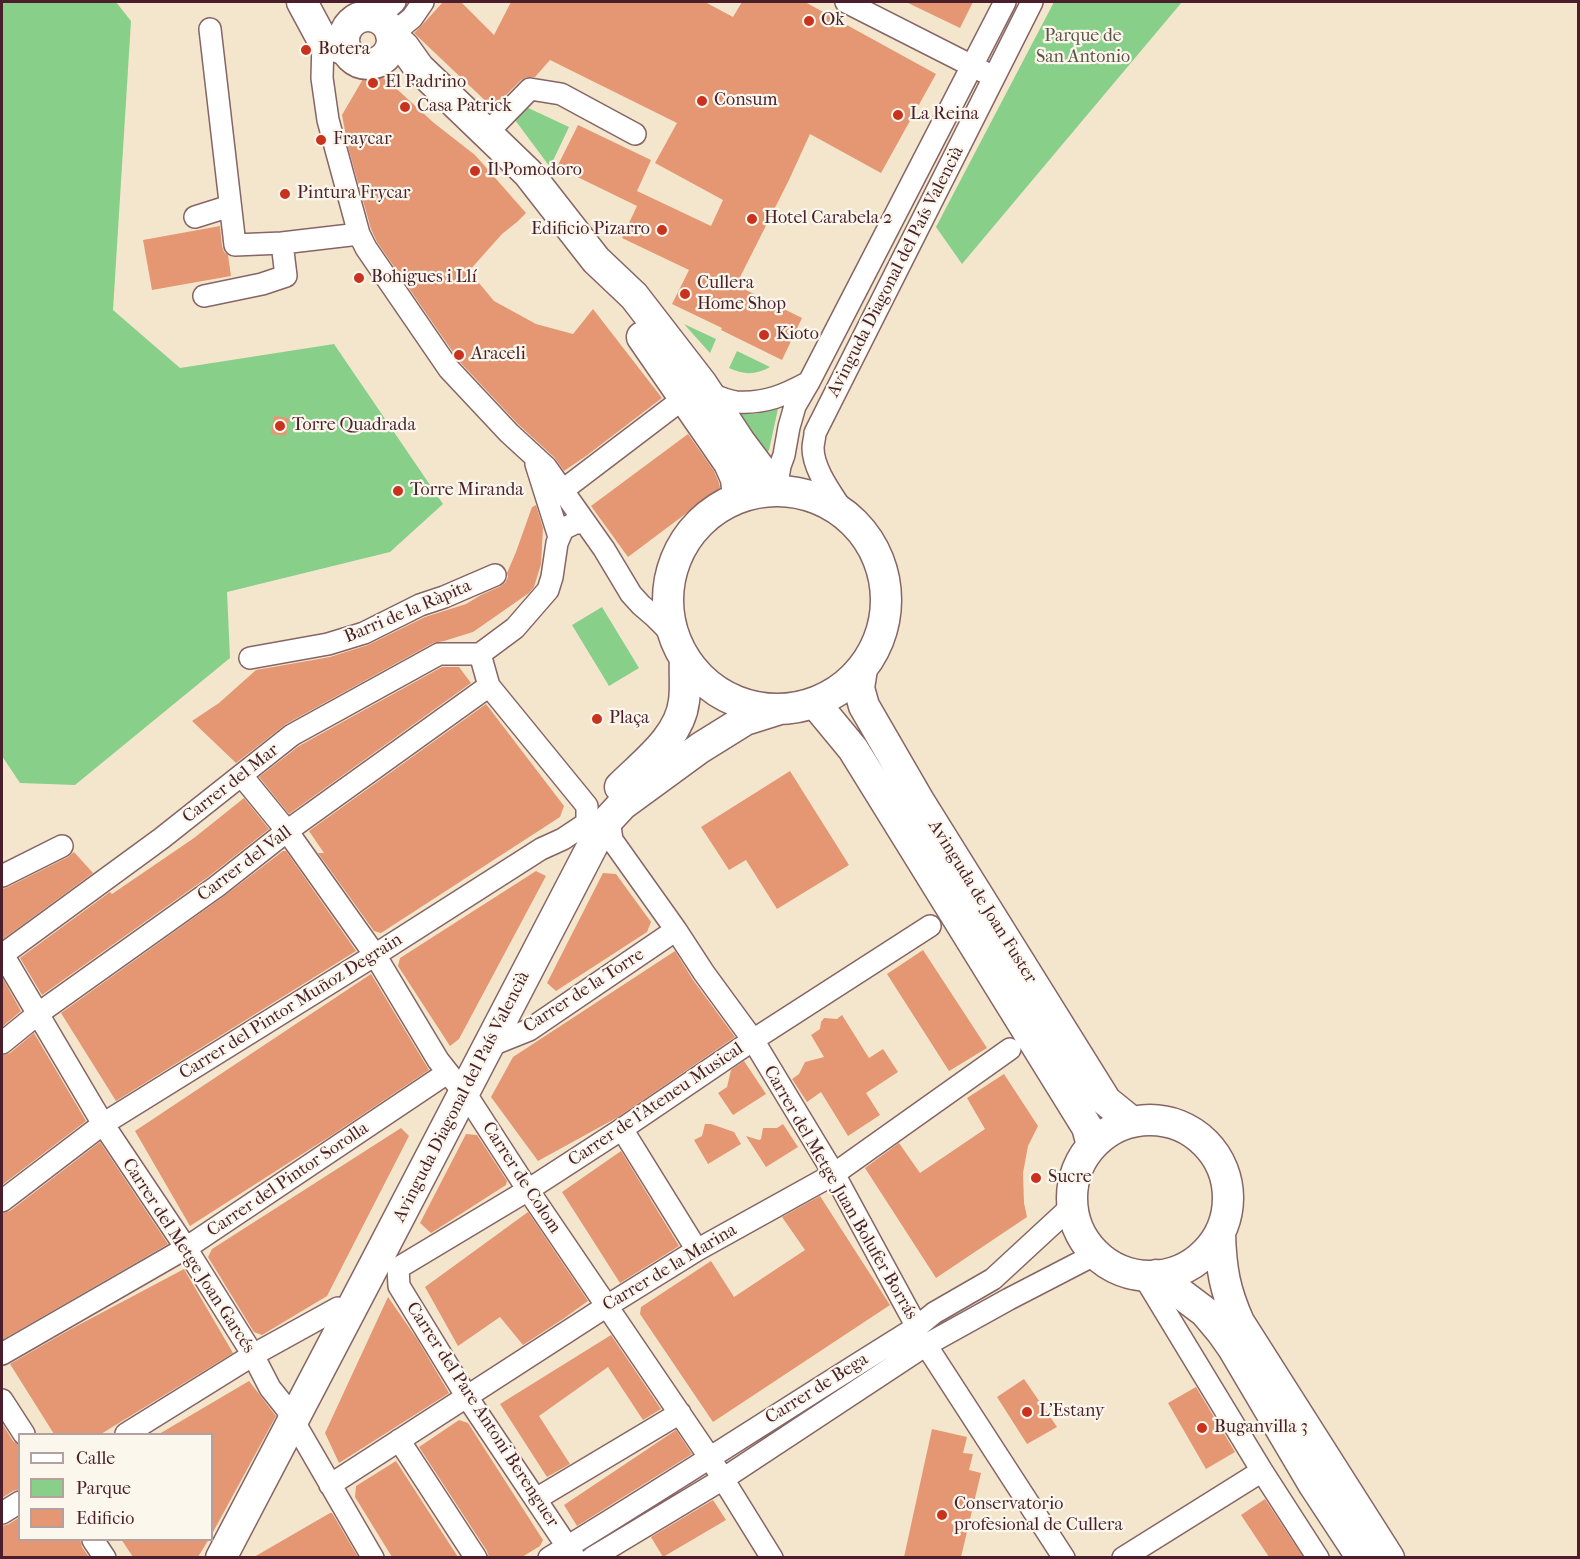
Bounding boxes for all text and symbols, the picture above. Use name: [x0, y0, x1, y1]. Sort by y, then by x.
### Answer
place label: Ok: [821, 10, 844, 32]
marker: Ok: [802, 14, 816, 28]
park label: Parque de San Antonio: [1036, 26, 1130, 68]
place label: Botera: [318, 39, 370, 61]
marker: Botera: [299, 43, 313, 57]
place label: El Padrino: [385, 72, 466, 94]
marker: El Padrino: [366, 76, 380, 90]
place label: Consum: [714, 90, 777, 112]
marker: Consum: [695, 94, 709, 108]
place label: Casa Patrick: [417, 96, 512, 118]
marker: Casa Patrick: [398, 100, 412, 114]
place label: La Reina: [910, 104, 979, 126]
marker: La Reina: [891, 108, 905, 122]
place label: Fraycar: [333, 129, 392, 151]
marker: Fraycar: [314, 133, 328, 147]
street label: Avinguda Diagonal del País Valencià: [823, 143, 969, 401]
place label: Il Pomodoro: [487, 160, 582, 182]
marker: Il Pomodoro: [468, 164, 482, 178]
place label: Pintura Frycar: [297, 183, 410, 205]
marker: Pintura Frycar: [278, 187, 292, 201]
place label: Hotel Carabela 2: [764, 208, 892, 230]
marker: Hotel Carabela 2: [745, 212, 759, 226]
place label: Edificio Pizarro: [531, 219, 650, 241]
marker: Edificio Pizarro: [655, 223, 669, 237]
place label: Bohigues i Llí: [371, 267, 477, 289]
marker: Bohigues i Llí: [352, 271, 366, 285]
place label: Cullera Home Shop: [697, 273, 786, 316]
marker: Cullera Home Shop: [678, 287, 692, 301]
place label: Kioto: [776, 324, 819, 346]
marker: Kioto: [757, 328, 771, 342]
place label: Araceli: [471, 344, 526, 366]
marker: Araceli: [452, 348, 466, 362]
place label: Torre Quadrada: [292, 415, 416, 437]
marker: Torre Quadrada: [273, 419, 287, 433]
place label: Torre Miranda: [410, 480, 524, 502]
marker: Torre Miranda: [391, 484, 405, 498]
street label: Barri de la Ràpita: [341, 576, 475, 648]
place label: Plaça: [609, 708, 649, 730]
marker: Plaça: [590, 712, 604, 726]
street label: Carrer del Mar: [179, 740, 283, 828]
street label: Avinguda de Joan Fuster: [923, 816, 1041, 988]
street label: Carrer del Vall: [194, 822, 296, 906]
street label: Carrer del Pintor Muñoz Degrain: [176, 929, 406, 1085]
street label: Carrer de la Torre: [520, 944, 648, 1038]
street label: Avinguda Diagonal del País Valencià: [389, 968, 535, 1226]
street label: Carrer de l'Ateneu Musical: [564, 1038, 748, 1172]
street label: Carrer del Metge Juan Bolufer Borrás: [758, 1062, 922, 1324]
street label: Carrer del Pintor Sorolla: [203, 1118, 373, 1242]
street label: Carrer de Colom: [477, 1118, 565, 1238]
street label: Carrer del Metge Joan Garcés: [117, 1155, 259, 1357]
place label: Sucre: [1048, 1167, 1092, 1189]
marker: Sucre: [1029, 1171, 1043, 1185]
street label: Carrer de la Marina: [599, 1220, 741, 1316]
street label: Carrer del Pare Antoni Berenguer: [401, 1298, 563, 1532]
street label: Carrer de Bega: [762, 1349, 872, 1429]
place label: L'Estany: [1039, 1401, 1104, 1423]
marker: L'Estany: [1020, 1405, 1034, 1419]
place label: Buganvilla 3: [1214, 1417, 1308, 1439]
marker: Buganvilla 3: [1195, 1421, 1209, 1435]
legend: [18, 1433, 213, 1541]
text: Calle: [76, 1448, 115, 1469]
text: Parque: [76, 1478, 131, 1499]
place label: Conservatorio profesional de Cullera: [954, 1494, 1123, 1537]
text: Edificio: [76, 1508, 134, 1529]
marker: Conservatorio profesional de Cullera: [935, 1508, 949, 1522]

